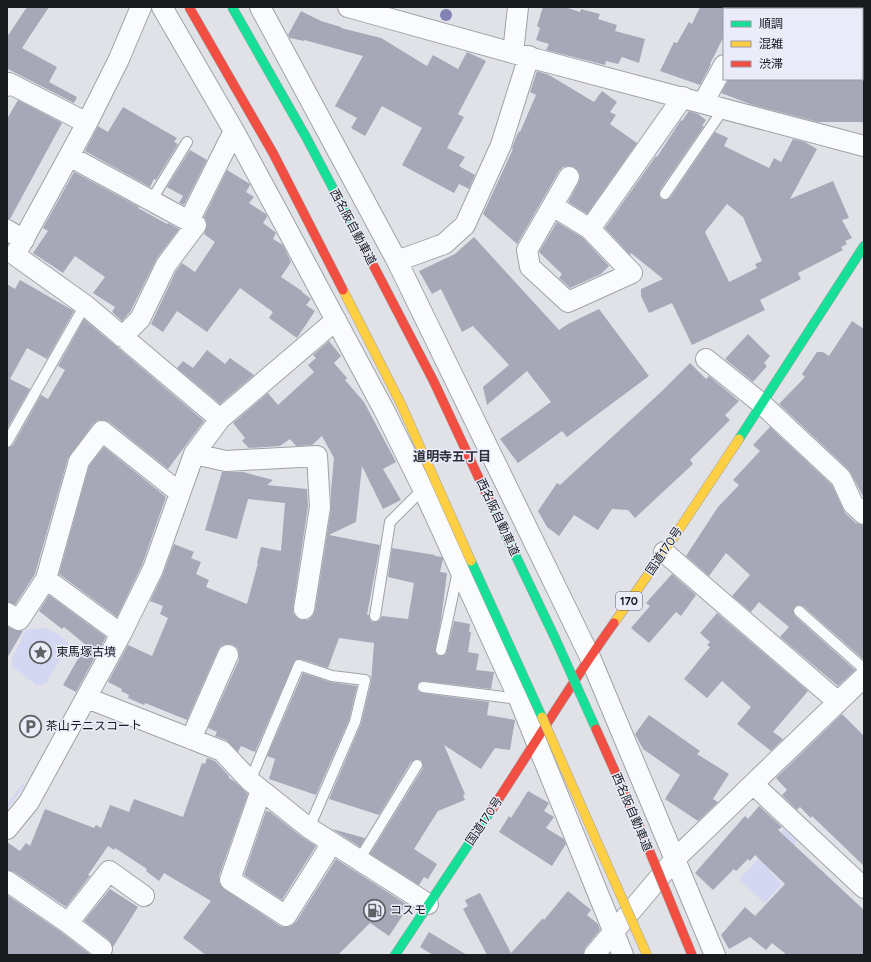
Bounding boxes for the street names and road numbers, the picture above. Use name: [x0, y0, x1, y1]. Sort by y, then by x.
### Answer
street label: 西名阪自動車道: [327, 187, 379, 267]
street label: 西名阪自動車道: [474, 476, 522, 558]
street label: 国道170号: [643, 524, 685, 578]
road number: 170: [616, 592, 642, 610]
street label: 西名阪自動車道: [609, 771, 655, 853]
street label: 国道170号: [463, 794, 505, 848]

